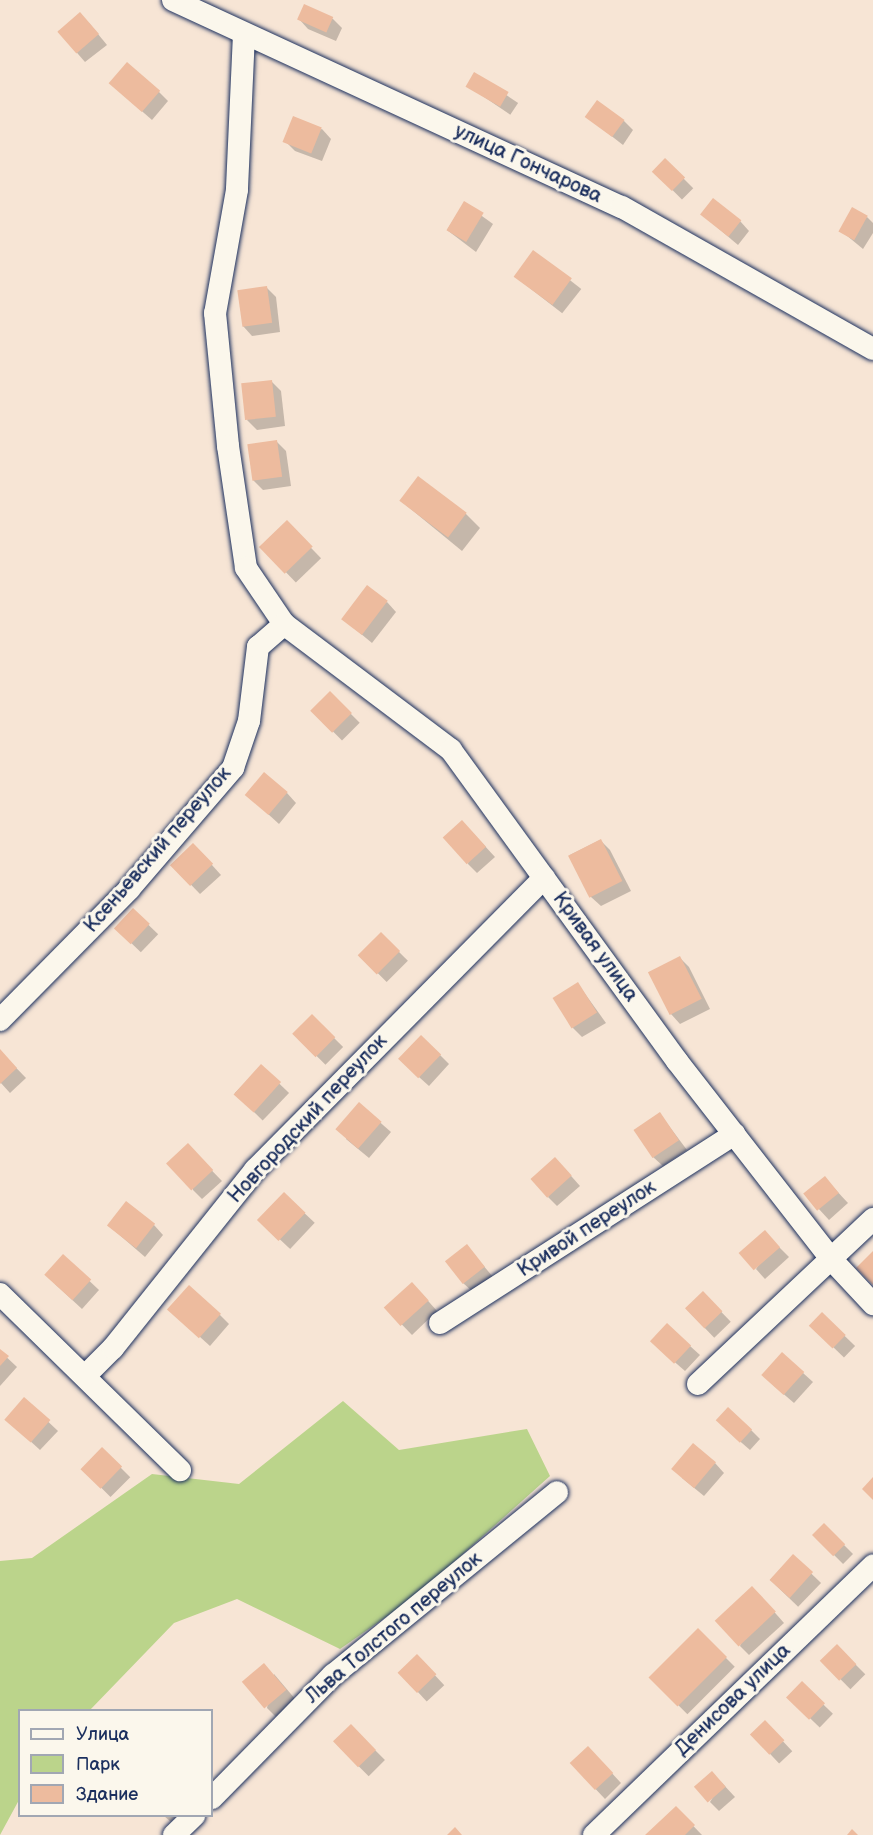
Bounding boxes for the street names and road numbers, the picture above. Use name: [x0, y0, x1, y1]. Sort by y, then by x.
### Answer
street label: улица Гончарова: [451, 119, 605, 209]
street label: Ксеньевский переулок: [79, 762, 237, 938]
street label: Кривая улица: [547, 888, 643, 1006]
street label: Новгородский переулок: [224, 1030, 392, 1208]
street label: Кривой переулок: [513, 1175, 661, 1283]
street label: Льва Толстого переулок: [301, 1547, 487, 1709]
street label: Денисова улица: [670, 1639, 796, 1761]

